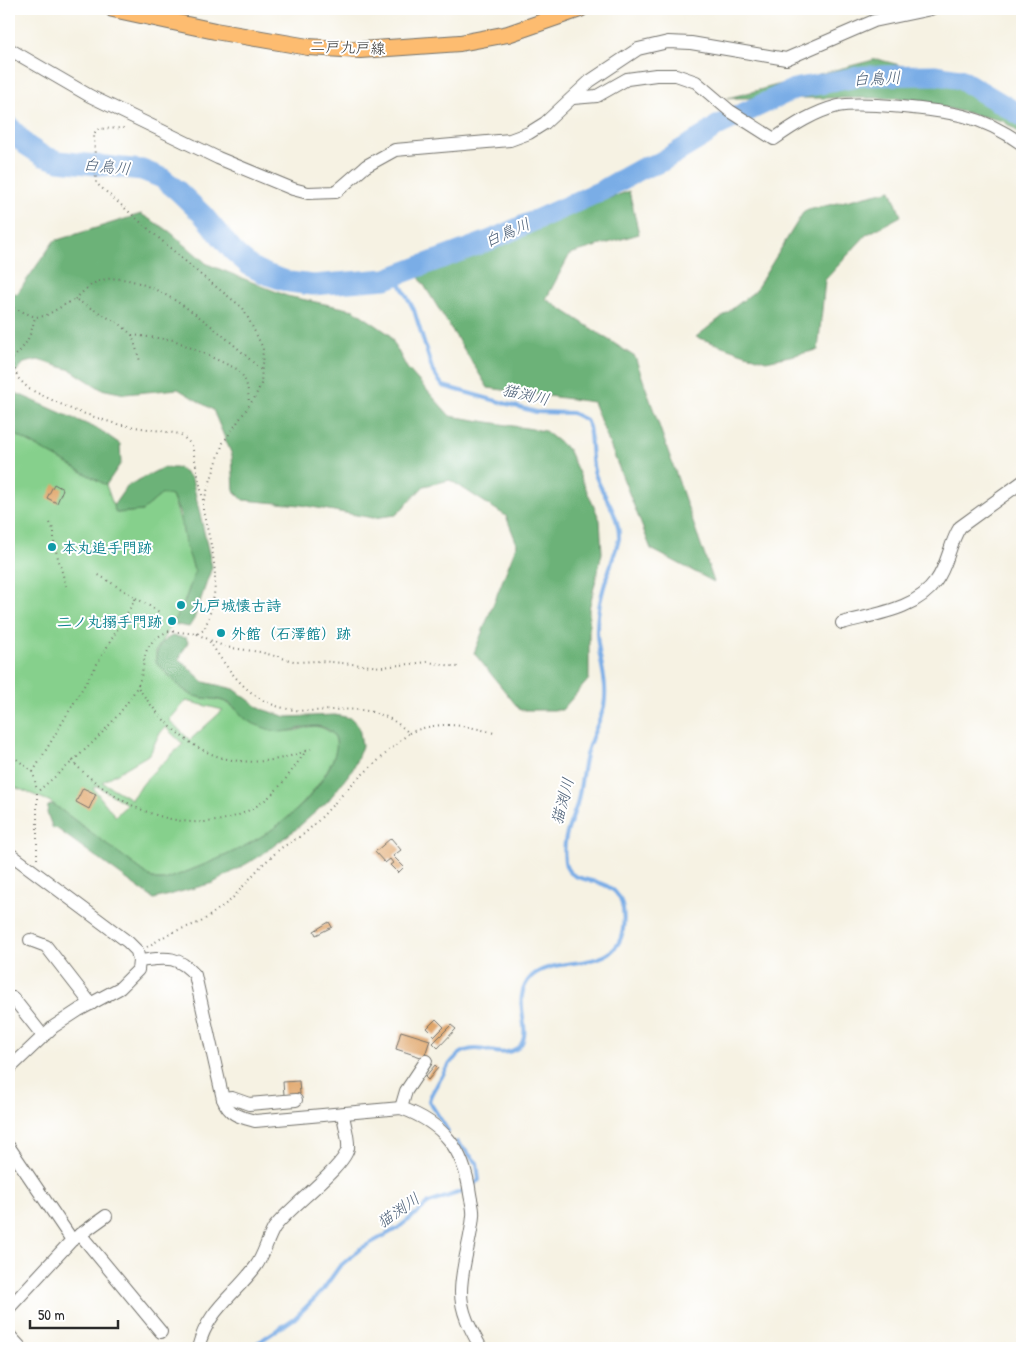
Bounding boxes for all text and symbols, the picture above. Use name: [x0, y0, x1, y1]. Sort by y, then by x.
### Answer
street label: 二戸九戸線: [310, 35, 386, 59]
water label: 白鳥川: [852, 66, 902, 90]
water label: 白鳥川: [82, 153, 132, 179]
water label: 白鳥川: [481, 212, 533, 252]
water label: 猫渕川: [500, 378, 552, 410]
place label: 本丸追手門跡: [62, 537, 152, 558]
marker: 本丸追手門跡: [46, 541, 58, 553]
place label: 九戸城懐古詩: [191, 595, 282, 616]
marker: 九戸城懐古詩: [175, 599, 187, 611]
place label: 二ノ丸搦手門跡: [57, 611, 162, 632]
marker: 二ノ丸搦手門跡: [166, 615, 178, 627]
place label: 外館（石澤館）跡: [231, 623, 351, 644]
marker: 外館（石澤館）跡: [215, 627, 227, 639]
water label: 猫渕川: [545, 775, 579, 827]
water label: 猫渕川: [372, 1187, 424, 1233]
scale bar: [30, 1297, 118, 1329]
text: 50 m: [38, 1304, 65, 1325]

